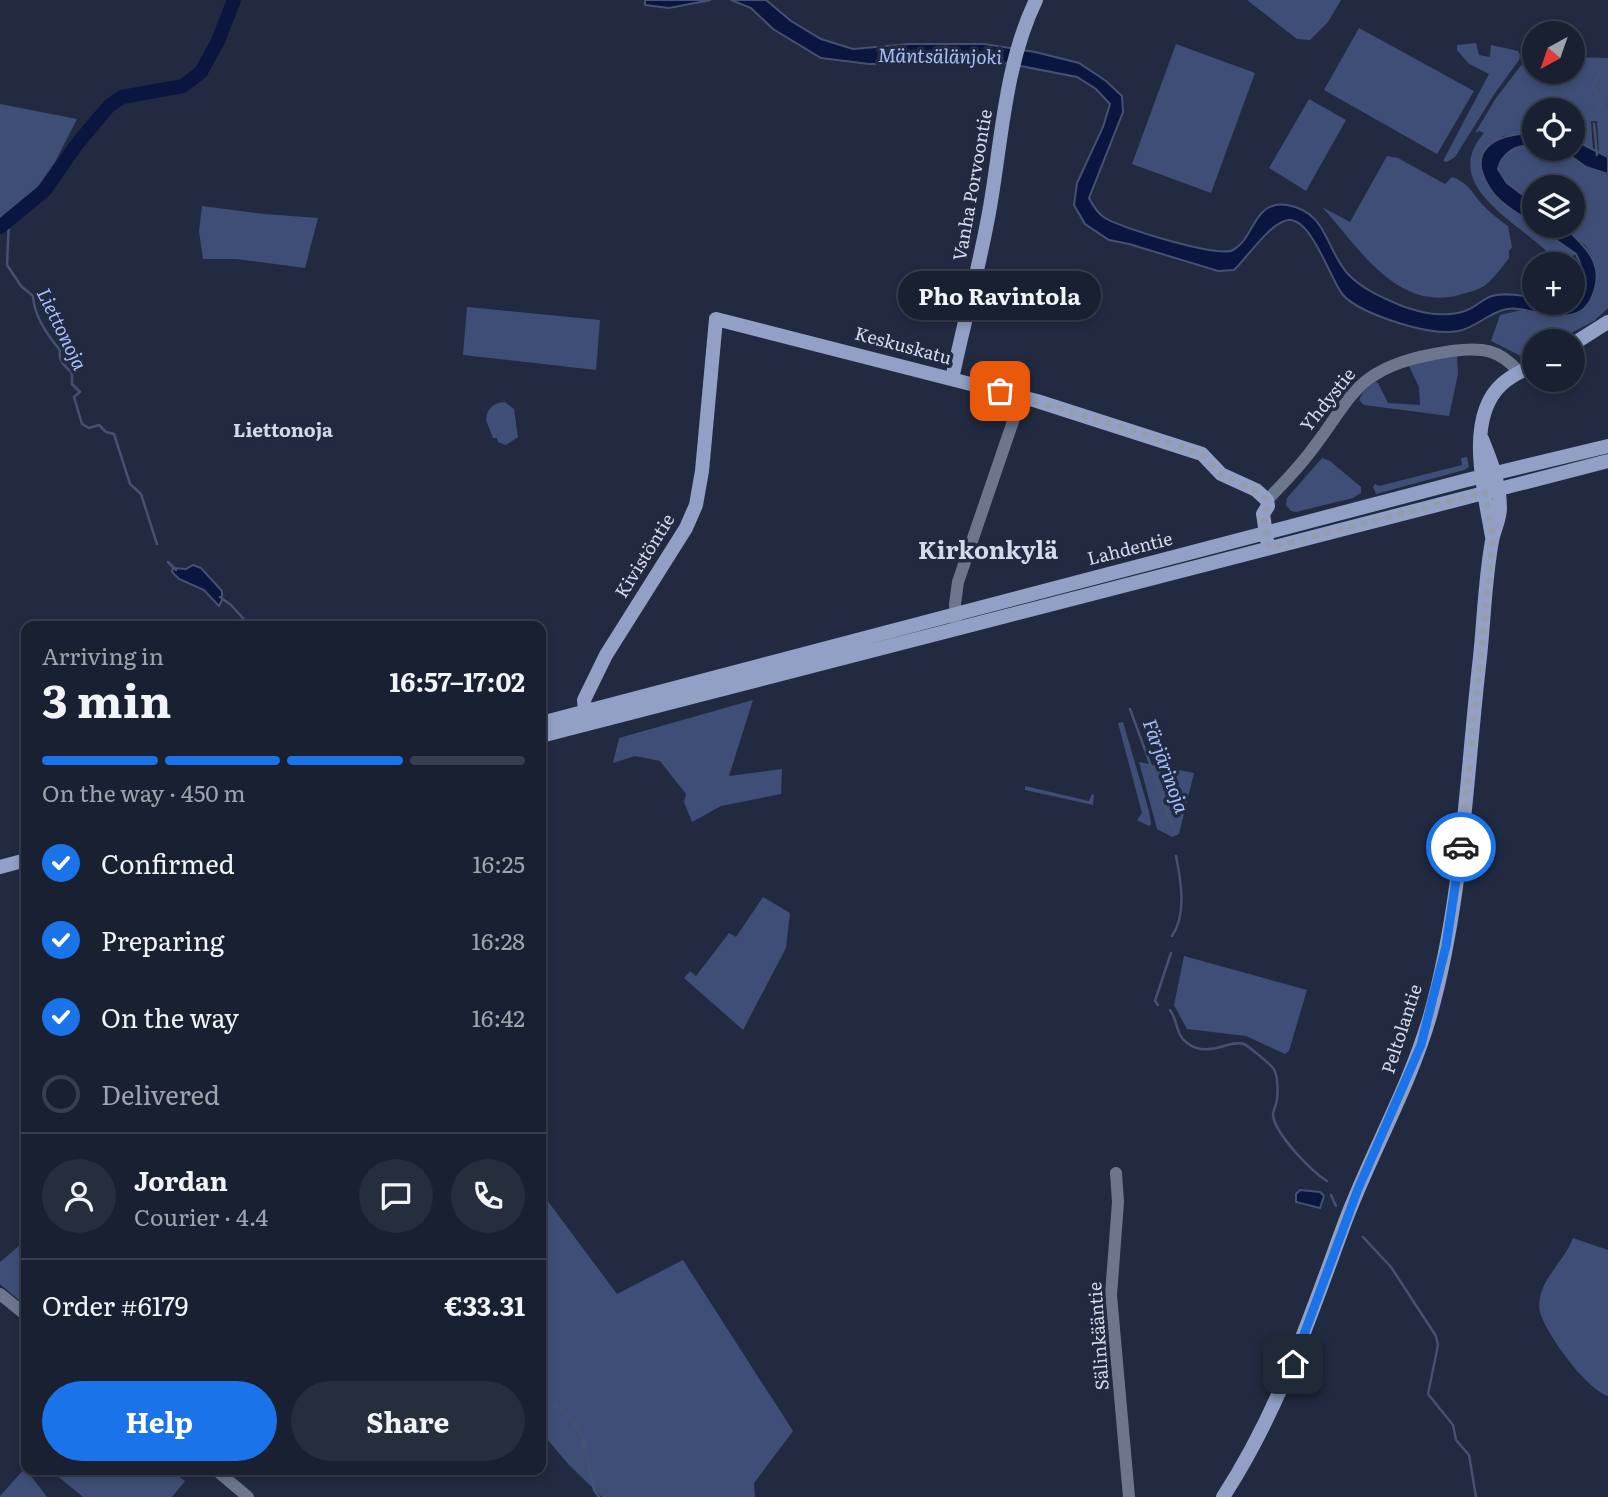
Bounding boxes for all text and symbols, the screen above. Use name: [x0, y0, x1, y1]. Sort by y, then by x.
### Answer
north arrow: [1522, 21, 1586, 84]
map controls: [1522, 21, 1585, 392]
water label: Mäntsälänjoki: [878, 40, 1003, 70]
button: locate: [1522, 98, 1585, 161]
street label: Vanha Porvoontie: [945, 107, 998, 263]
button: layers: [1522, 175, 1585, 238]
button: +: [1522, 252, 1585, 315]
callout: Pho Ravintola: [898, 272, 1102, 321]
text: Pho Ravintola: [918, 278, 1081, 312]
water label: Liettonoja: [31, 283, 95, 375]
street label: Keskuskatu: [852, 319, 955, 370]
button: −: [1522, 329, 1585, 392]
pin: [970, 361, 1030, 421]
street label: Yhdystie: [1293, 361, 1361, 437]
icon: bag: [981, 372, 1019, 410]
district label: Liettonoja: [233, 415, 333, 443]
street label: Kivistöntie: [607, 508, 680, 603]
street label: Lahdentie: [1084, 524, 1175, 571]
district label: Kirkonkylä: [918, 531, 1058, 566]
text: Arriving in: [42, 638, 164, 672]
text: 16:57–17:02: [389, 661, 525, 700]
text: 3 min: [42, 664, 172, 732]
water label: Färjärinoja: [1137, 715, 1197, 817]
text: On the way · 450 m: [42, 775, 246, 809]
courier: [1426, 812, 1496, 882]
icon: car: [1442, 828, 1480, 866]
text: Confirmed: [101, 843, 235, 882]
icon: check: [42, 844, 80, 882]
text: 16:25: [473, 846, 525, 880]
text: Preparing: [101, 920, 224, 959]
icon: check: [42, 921, 80, 959]
text: 16:28: [472, 923, 525, 957]
street label: Peltolantie: [1373, 980, 1428, 1077]
text: On the way: [101, 997, 239, 1036]
icon: check: [42, 998, 80, 1036]
text: 16:42: [472, 1000, 525, 1034]
text: Delivered: [101, 1074, 220, 1113]
button: person: [42, 1159, 116, 1233]
button: chat: [359, 1159, 433, 1233]
button: phone: [451, 1159, 525, 1233]
text: Jordan: [134, 1160, 228, 1199]
text: Courier · 4.4: [134, 1199, 268, 1233]
street label: Sälinkääntie: [1080, 1281, 1115, 1391]
text: Order #6179: [42, 1285, 188, 1324]
text: €33.31: [445, 1285, 525, 1324]
pin: [1263, 1334, 1323, 1394]
icon: home: [1274, 1345, 1312, 1383]
button: Help: [42, 1381, 277, 1461]
button: Share: [291, 1381, 525, 1461]

